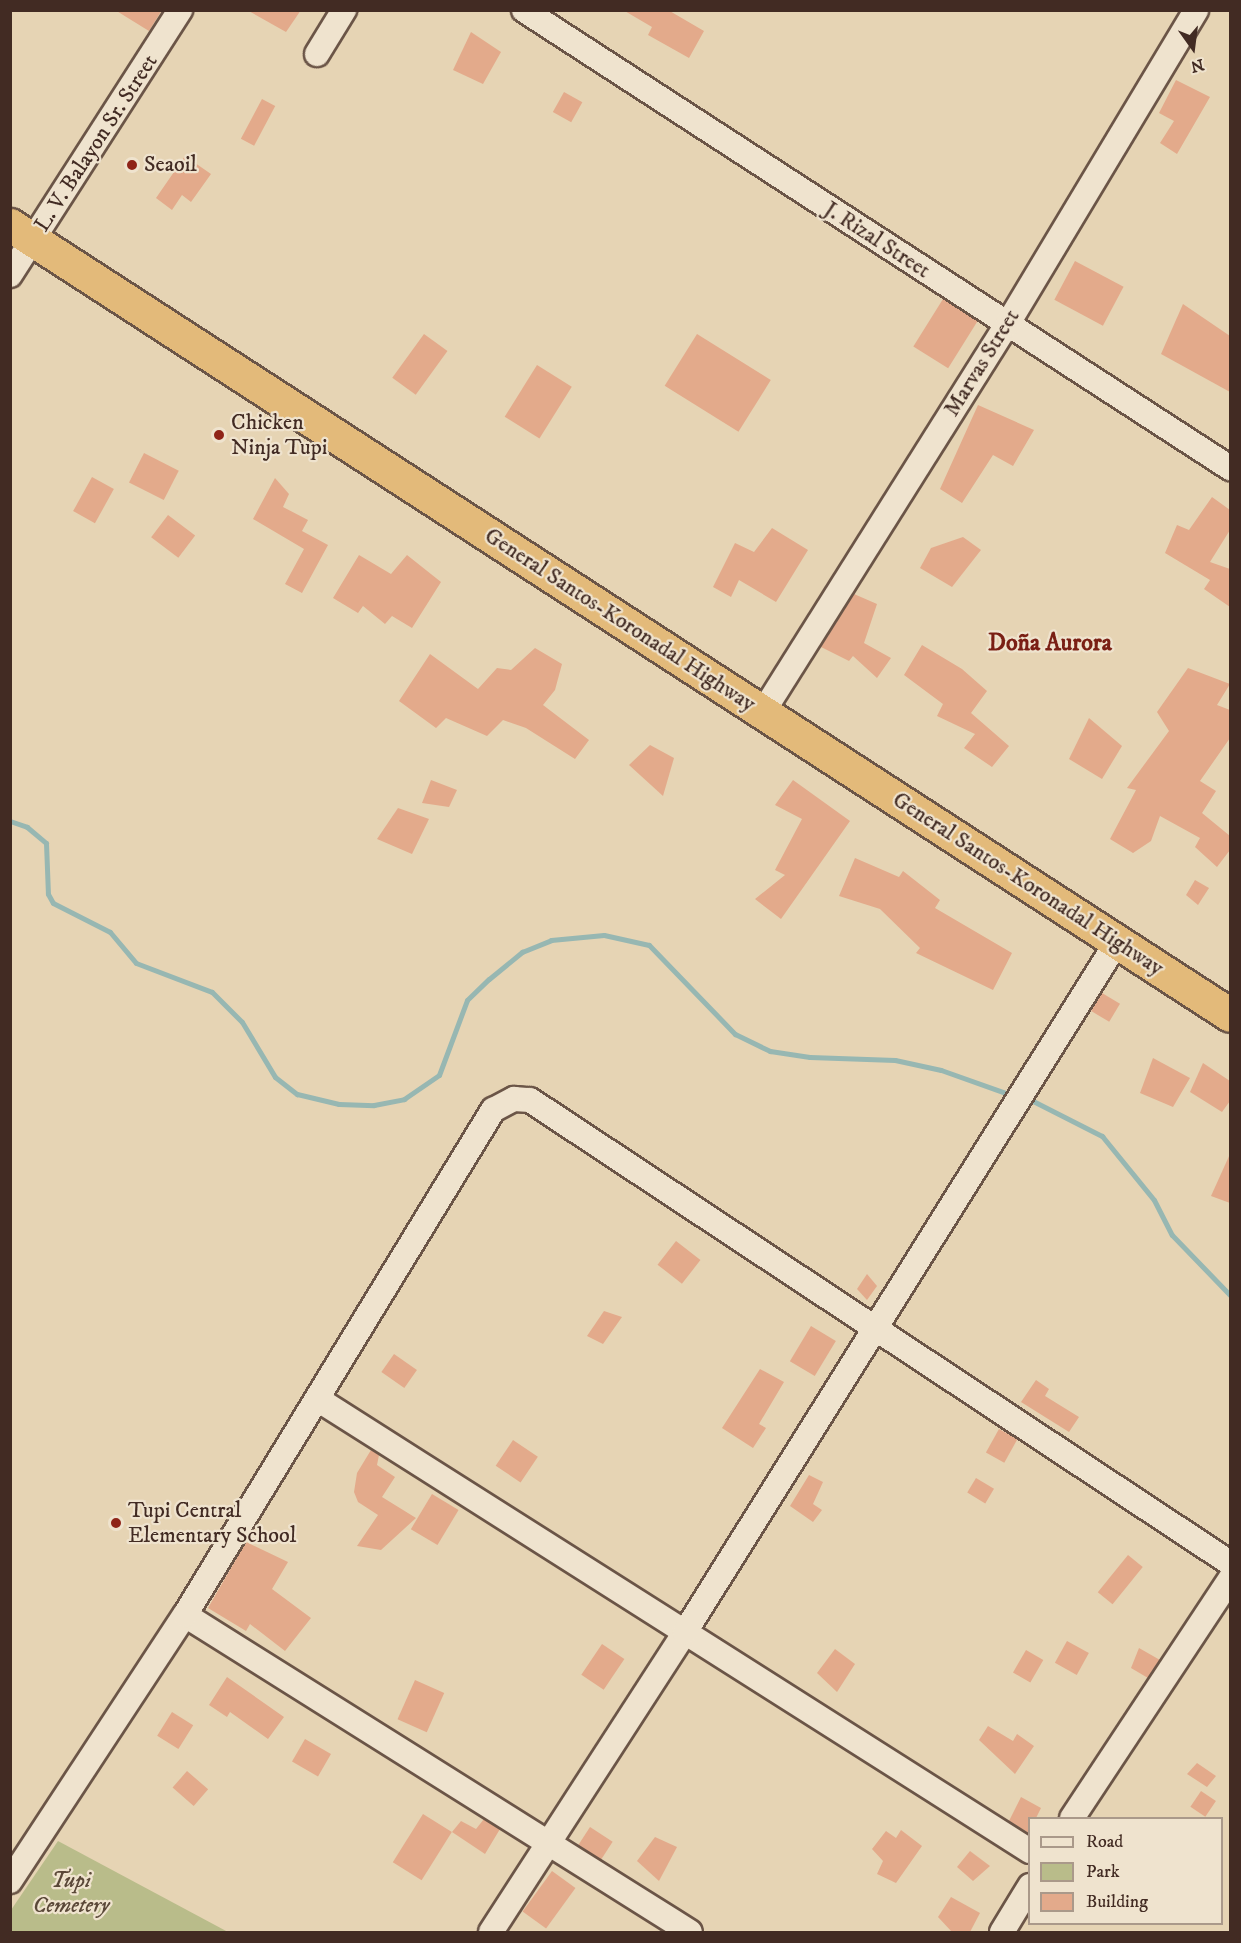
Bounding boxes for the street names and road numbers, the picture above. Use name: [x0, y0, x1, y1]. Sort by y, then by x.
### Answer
street label: L. V. Balayon Sr. Street: [29, 49, 163, 237]
street label: J. Rizal Street: [819, 196, 935, 284]
street label: Marvas Street: [939, 305, 1025, 421]
street label: General Santos-Koronadal Highway: [480, 523, 760, 717]
street label: General Santos-Koronadal Highway: [888, 787, 1168, 981]

